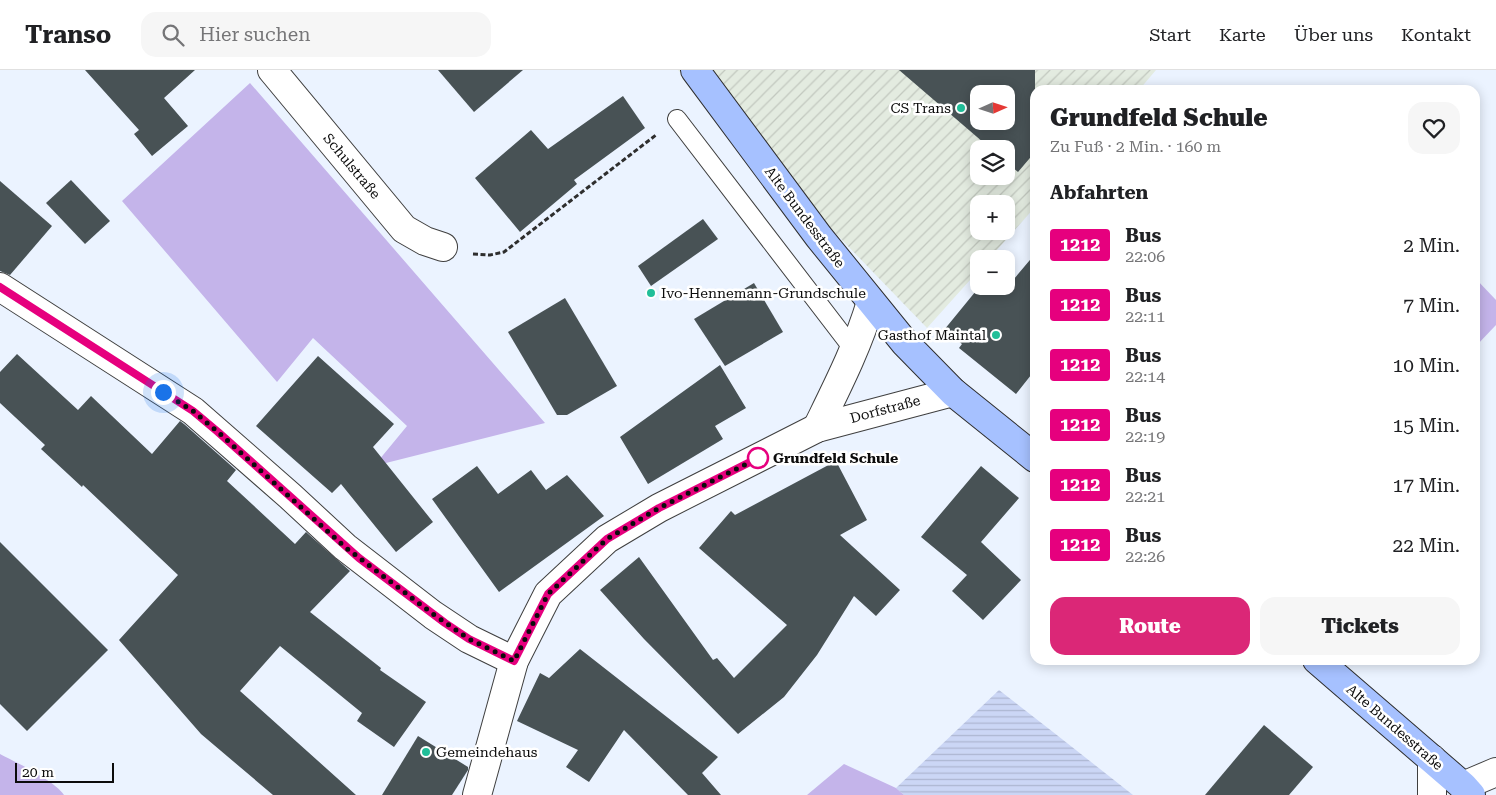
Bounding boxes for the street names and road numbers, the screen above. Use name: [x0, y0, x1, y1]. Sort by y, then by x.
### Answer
street label: Schulstraße: [320, 130, 384, 202]
street label: Alte Bundesstraße: [762, 163, 848, 271]
street label: Dorfstraße: [848, 392, 922, 426]
street label: Alte Bundesstraße: [1344, 681, 1447, 773]

